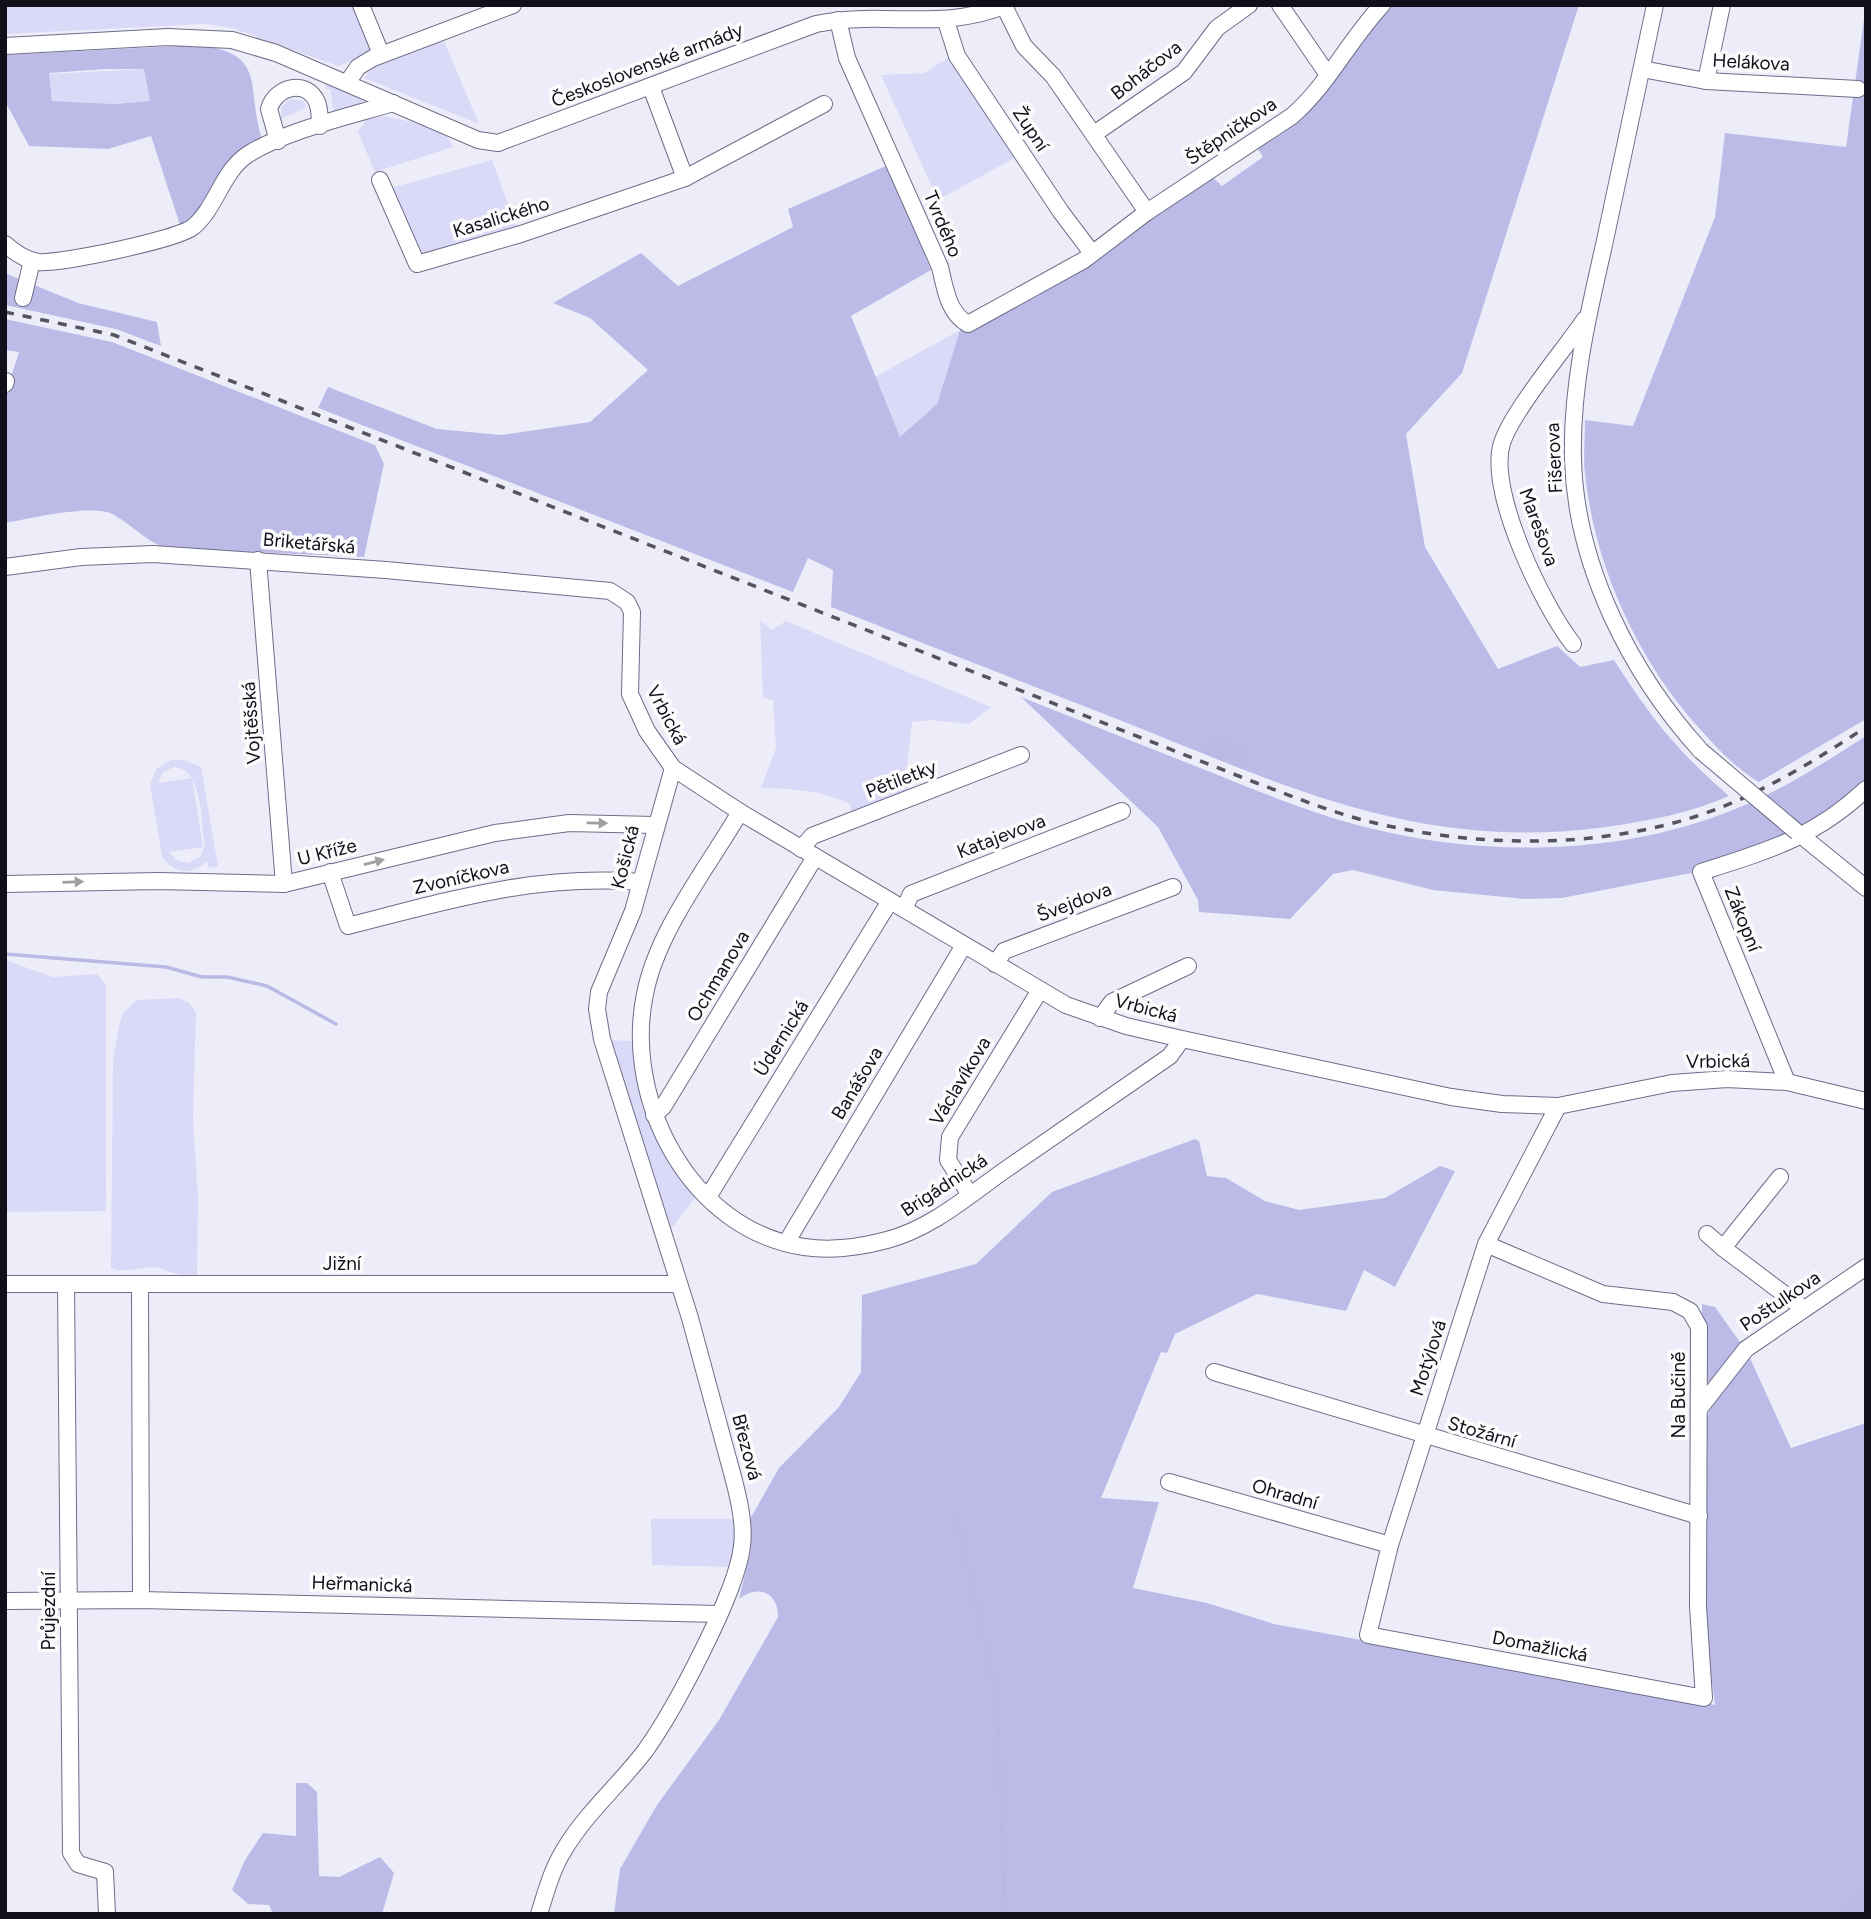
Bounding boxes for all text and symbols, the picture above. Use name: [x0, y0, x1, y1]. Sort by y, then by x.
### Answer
street label: Československé armády: [548, 18, 746, 112]
street label: Boháčova: [1106, 35, 1186, 105]
street label: Helákova: [1712, 48, 1790, 76]
street label: Štěpničkova: [1181, 92, 1281, 170]
street label: Župní: [1008, 102, 1055, 157]
street label: Tvrdého: [919, 187, 967, 261]
street label: Kasalického: [450, 191, 552, 243]
street label: Fišerova: [1541, 422, 1567, 494]
street label: Marešova: [1514, 485, 1564, 569]
street label: Briketářská: [262, 528, 356, 558]
street label: Vojtěšská: [237, 681, 265, 765]
street label: Vrbická: [642, 681, 692, 749]
street label: Pětiletky: [862, 755, 940, 803]
street label: Katajevova: [953, 809, 1049, 863]
one-way arrow: [587, 817, 609, 829]
street label: Košická: [606, 823, 644, 891]
street label: U Kříže: [295, 834, 359, 870]
street label: Zvoníčkova: [411, 855, 511, 899]
one-way arrow: [363, 856, 385, 867]
one-way arrow: [63, 877, 85, 888]
street label: Švejdova: [1033, 877, 1115, 927]
street label: Zákopní: [1720, 883, 1767, 956]
street label: Ochmanova: [682, 926, 754, 1026]
street label: Vrbická: [1112, 989, 1180, 1027]
street label: Údernická: [749, 996, 813, 1080]
street label: Václavíkova: [925, 1032, 995, 1130]
street label: Banášova: [826, 1043, 888, 1123]
street label: Vrbická: [1686, 1049, 1750, 1073]
street label: Brigádnická: [896, 1149, 992, 1221]
street label: Jižní: [323, 1252, 363, 1275]
street label: Poštulkova: [1735, 1266, 1825, 1336]
street label: Motýlová: [1405, 1317, 1451, 1399]
street label: Na Bučině: [1667, 1352, 1690, 1438]
street label: Březová: [727, 1411, 767, 1483]
street label: Stožární: [1445, 1411, 1520, 1453]
street label: Ohradní: [1249, 1474, 1322, 1515]
street label: Průjezdní: [37, 1570, 60, 1650]
street label: Heřmanická: [311, 1571, 413, 1597]
street label: Domažlická: [1490, 1625, 1590, 1667]

